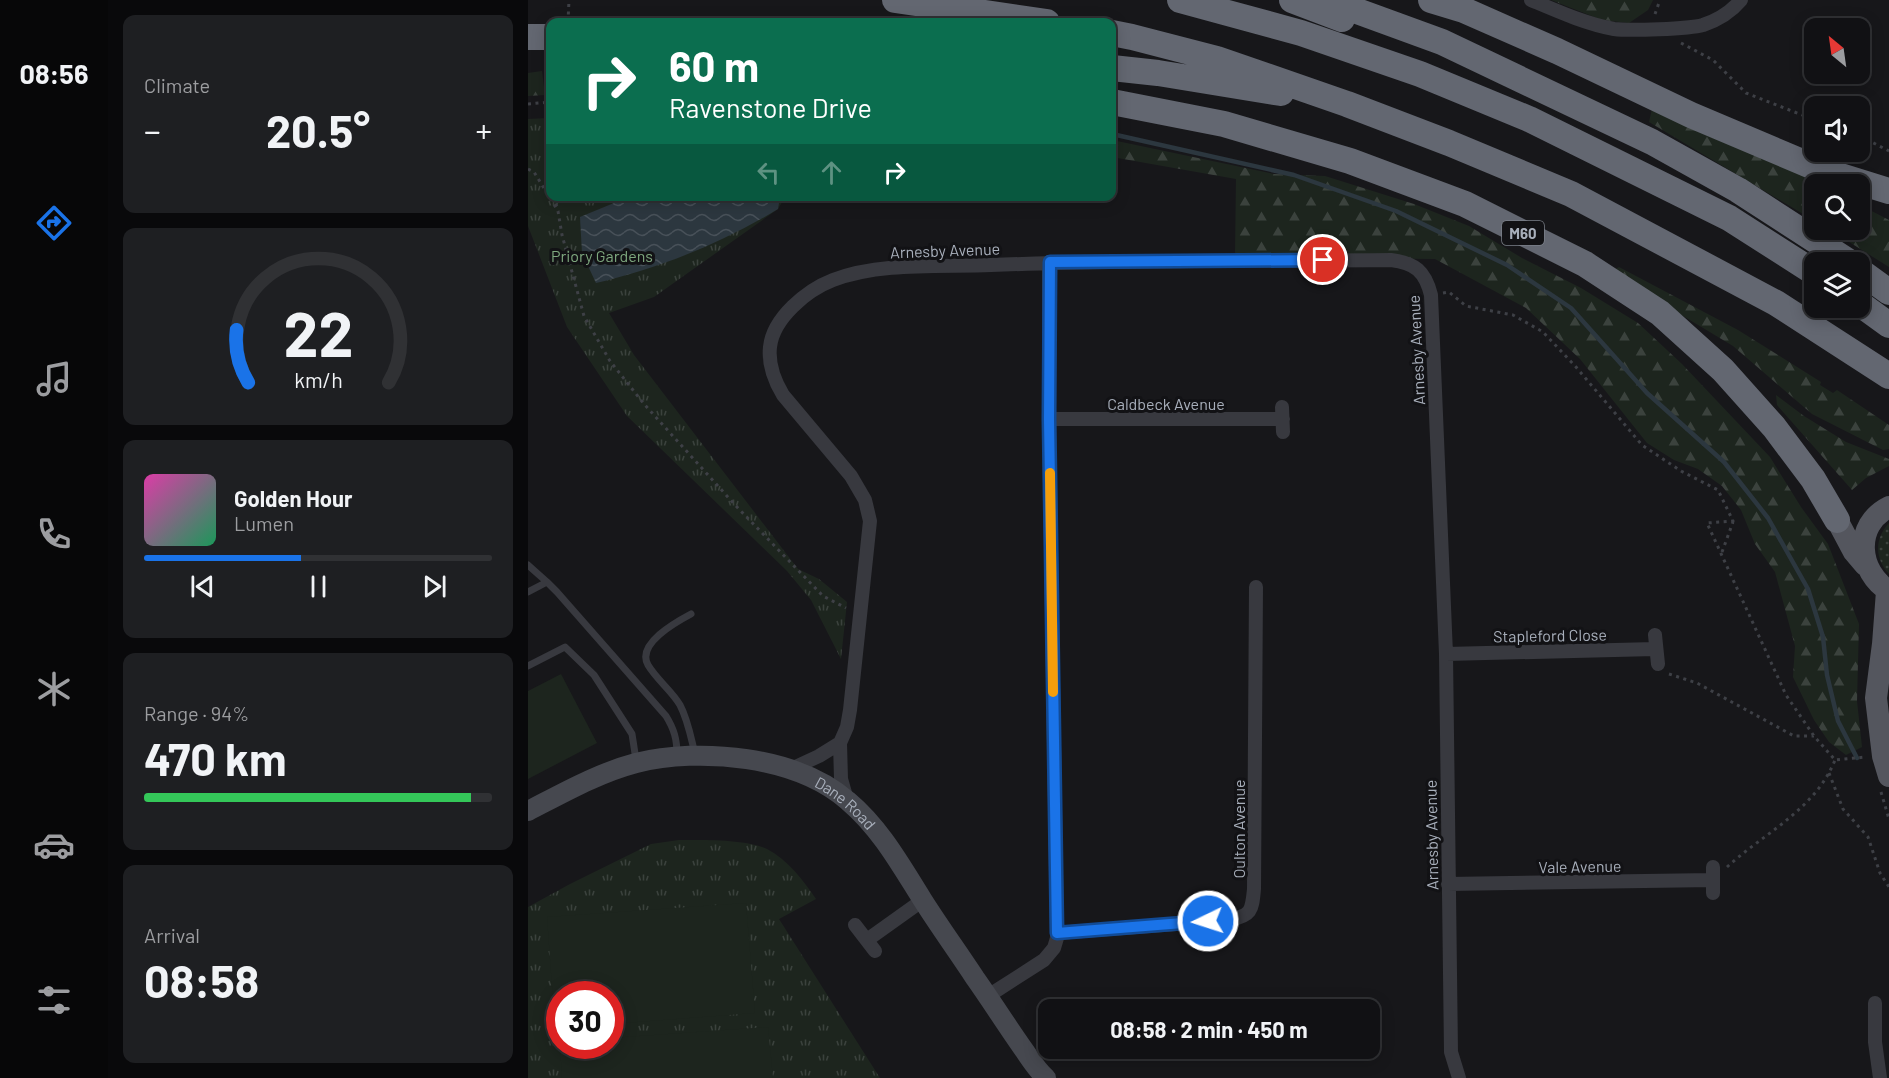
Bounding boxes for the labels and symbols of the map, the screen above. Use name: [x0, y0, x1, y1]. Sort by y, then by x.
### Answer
north arrow: [1804, 18, 1870, 84]
road number: M60: [1502, 221, 1544, 245]
pin: [1297, 234, 1348, 285]
street label: Arnesby Avenue: [890, 239, 1000, 261]
park label: Priory Gardens: [551, 246, 653, 265]
street label: Arnesby Avenue: [1404, 295, 1428, 405]
street label: Caldbeck Avenue: [1107, 394, 1225, 413]
street label: Stapleford Close: [1493, 625, 1607, 645]
street label: Dane Road: [812, 772, 880, 833]
street label: Oulton Avenue: [1229, 779, 1248, 879]
street label: Arnesby Avenue: [1421, 780, 1441, 890]
street label: Vale Avenue: [1538, 856, 1622, 876]
position arrow: [1176, 889, 1240, 953]
speed limit sign: 30: [546, 981, 624, 1059]

